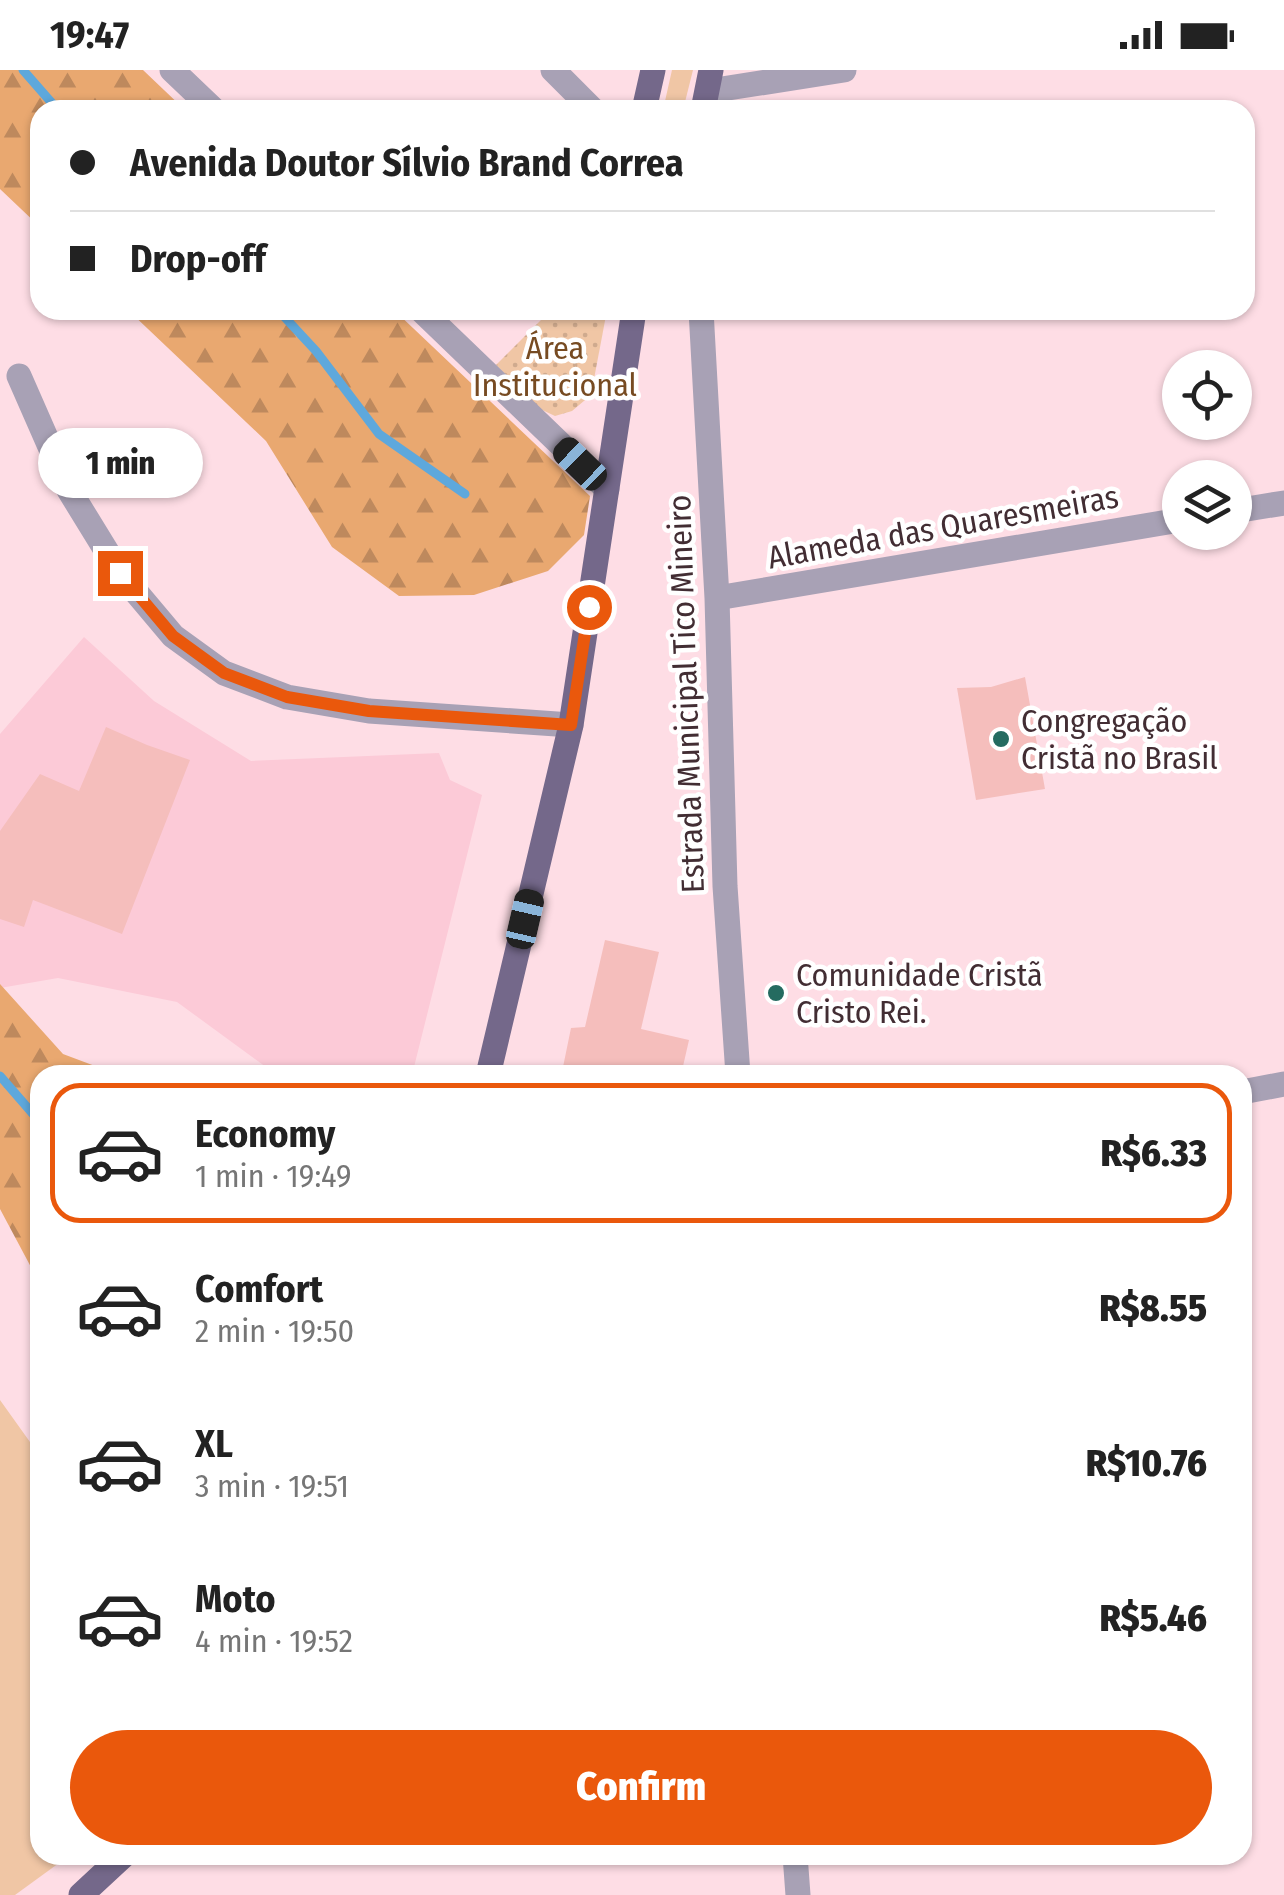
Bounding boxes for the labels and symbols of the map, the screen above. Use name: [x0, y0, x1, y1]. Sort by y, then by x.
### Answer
park label: Área Institucional: [473, 329, 637, 404]
callout: 1 min: [38, 428, 202, 498]
car: [548, 432, 612, 496]
street label: Alameda das Quaresmeiras: [765, 477, 1121, 577]
street label: Estrada Municipal Tico Mineiro: [660, 494, 712, 894]
route end: [98, 551, 143, 596]
route start: [567, 585, 612, 630]
place label: Congregação Cristã no Brasil: [1021, 702, 1218, 777]
marker: Congregação Cristã no Brasil: [990, 728, 1012, 750]
car: [504, 886, 546, 952]
place label: Comunidade Cristã Cristo Rei.: [796, 956, 1043, 1031]
marker: Comunidade Cristã Cristo Rei.: [765, 982, 787, 1004]

